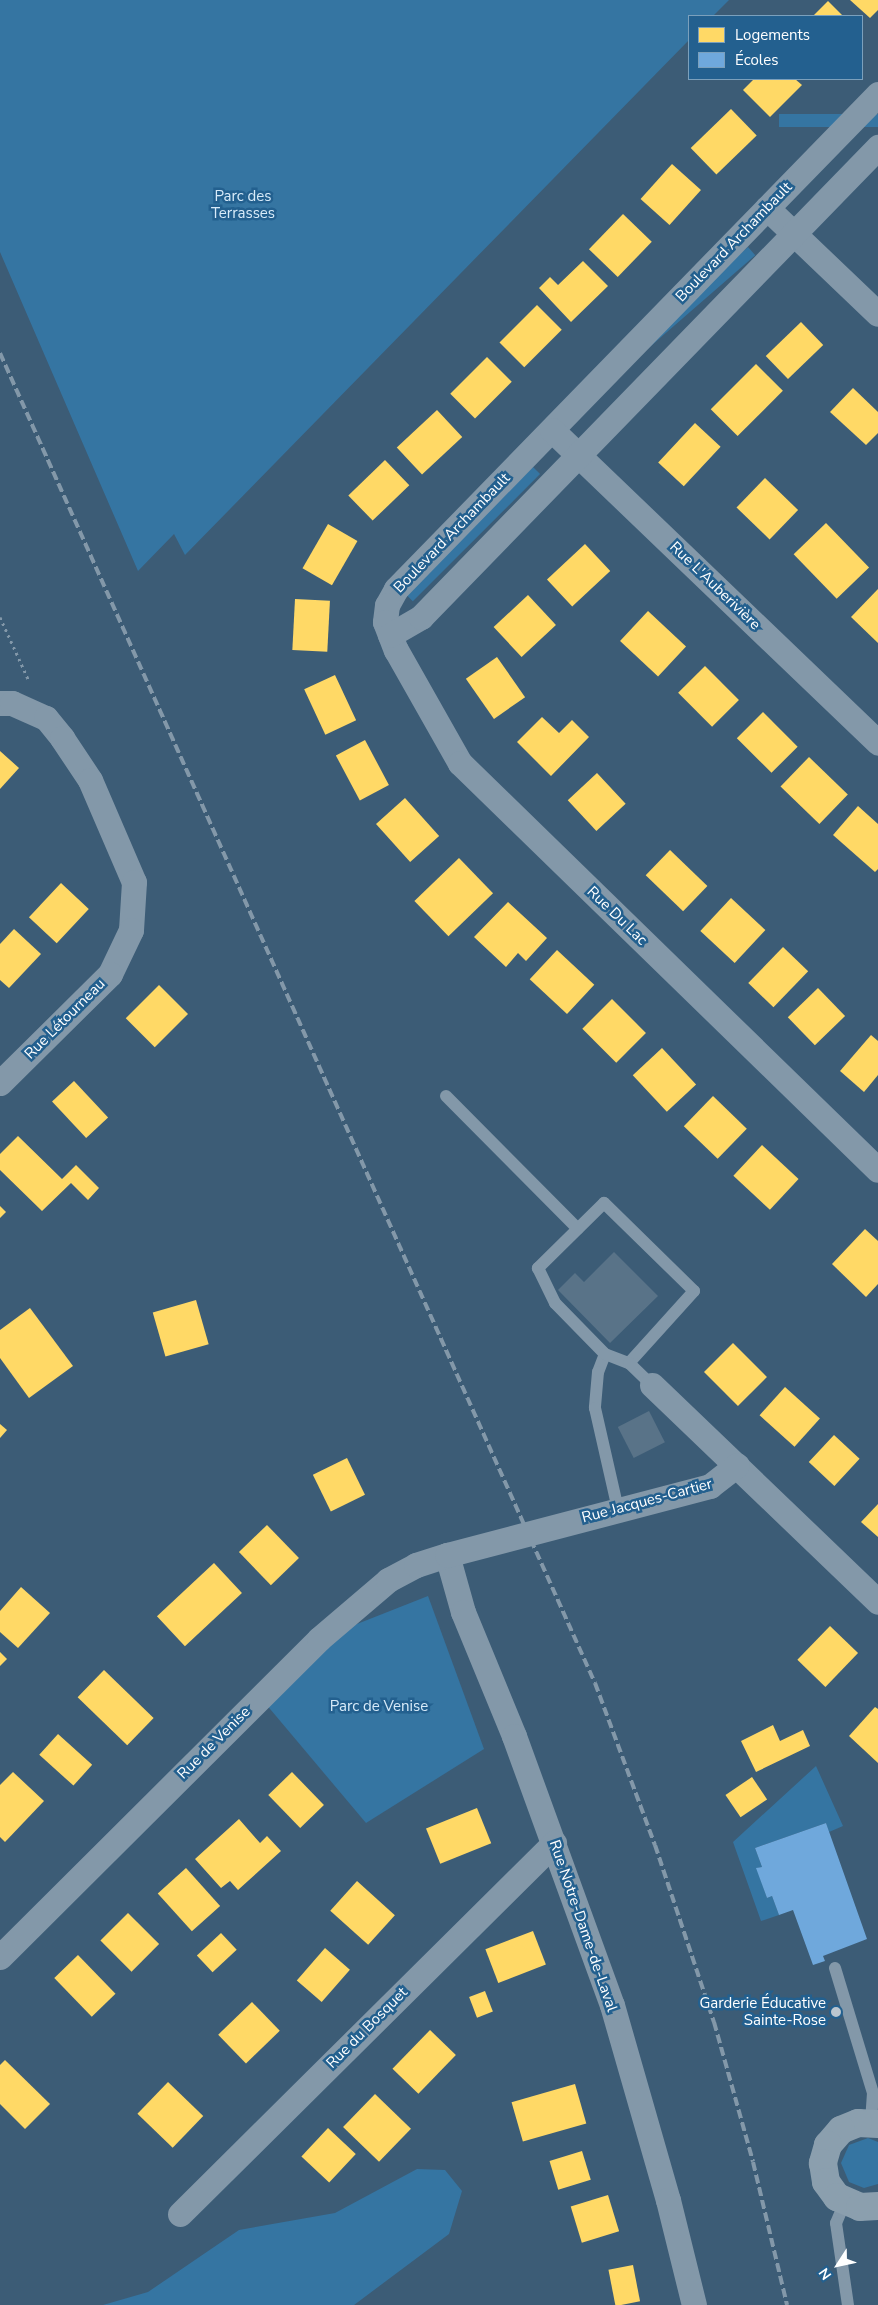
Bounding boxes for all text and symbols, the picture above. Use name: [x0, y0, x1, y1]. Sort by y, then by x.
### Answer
legend: [688, 15, 863, 80]
text: Logements: [735, 25, 810, 45]
text: Écoles: [735, 50, 778, 70]
street label: Boulevard Archambault: [672, 178, 796, 306]
park label: Parc des Terrasses: [211, 187, 275, 222]
street label: Boulevard Archambault: [390, 469, 514, 597]
street label: Rue L'Auberivière: [666, 538, 764, 634]
street label: Rue Du Lac: [583, 883, 651, 949]
street label: Rue Létourneau: [21, 975, 109, 1063]
street label: Rue Jacques-Cartier: [580, 1475, 714, 1527]
park label: Parc de Venise: [330, 1698, 428, 1716]
street label: Rue de Venise: [174, 1703, 254, 1783]
street label: Rue Notre-Dame-de-Laval: [545, 1838, 621, 2014]
street label: Rue du Bosquet: [323, 1984, 411, 2072]
place label: Garderie Éducative Sainte-Rose: [699, 1994, 826, 2029]
marker: Garderie Éducative Sainte-Rose: [830, 2006, 842, 2018]
north arrow: [813, 2240, 863, 2290]
text: N: [815, 2264, 836, 2284]

